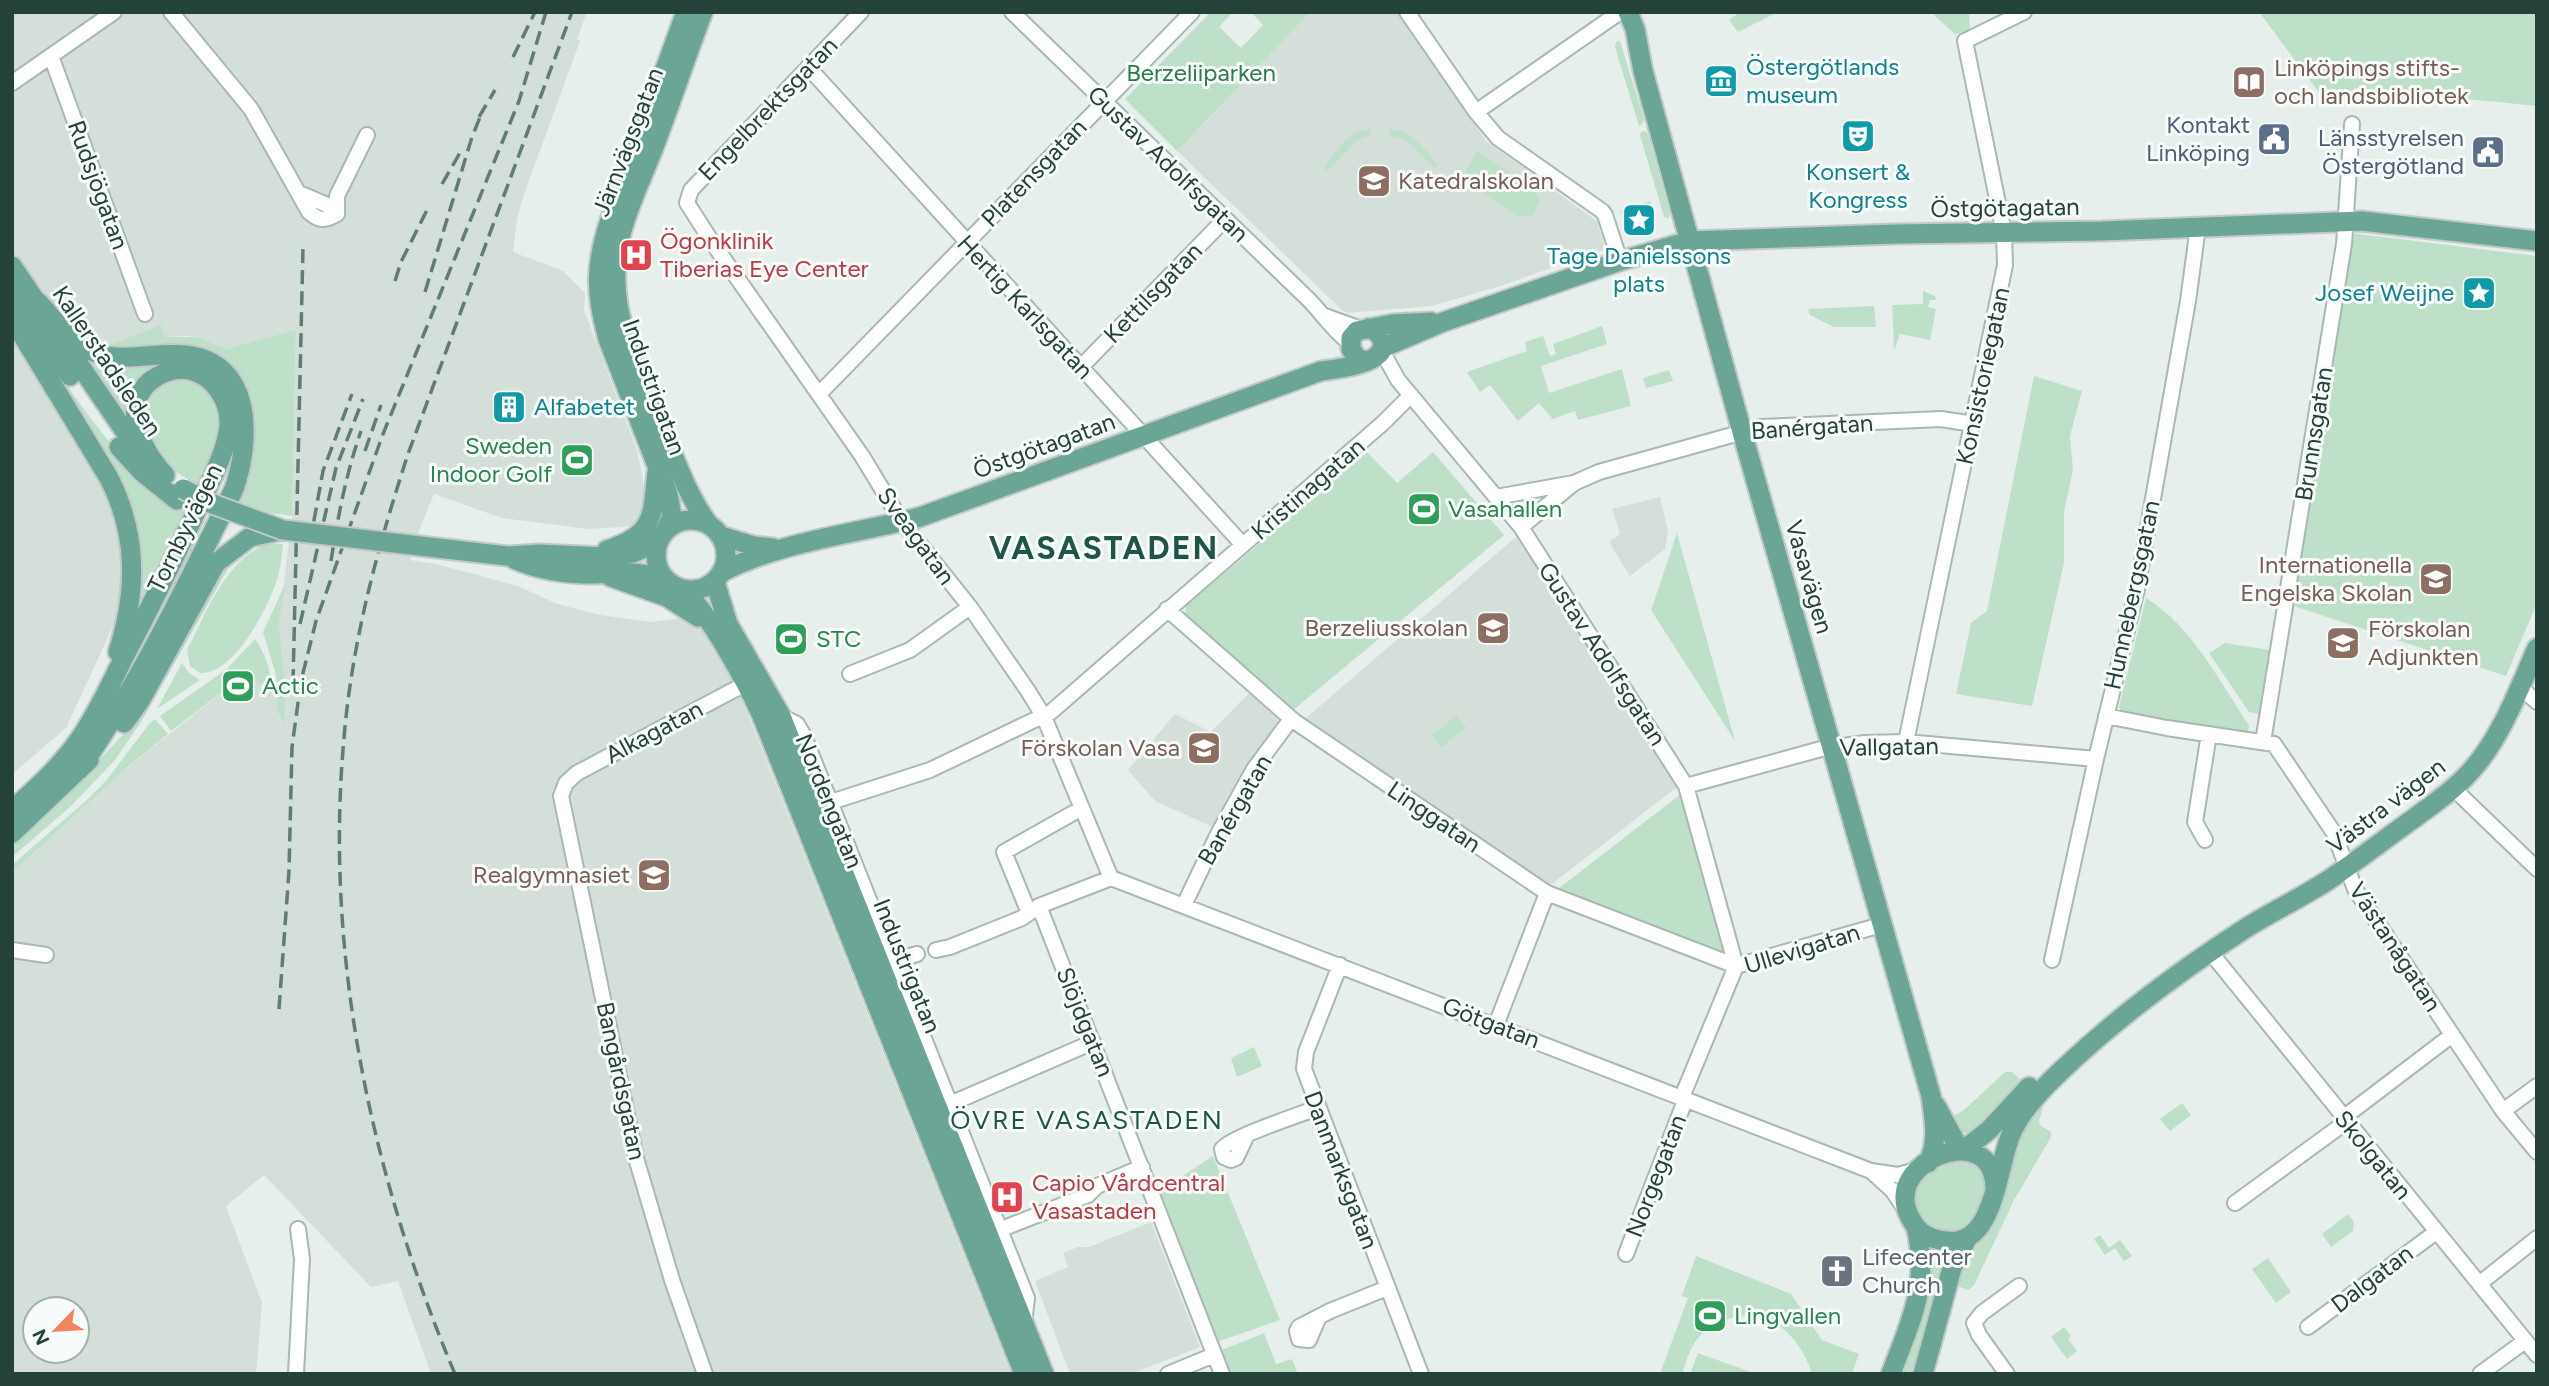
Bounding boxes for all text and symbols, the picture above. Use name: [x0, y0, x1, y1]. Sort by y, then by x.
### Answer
street label: Engelbrektsgatan: [692, 31, 843, 186]
place label: Östergötlands museum: [1746, 52, 1899, 109]
place label: Linköpings stifts- och landsbibliotek: [2274, 53, 2469, 110]
park label: Berzeliiparken: [1126, 58, 1276, 87]
museum icon: Östergötlands museum: [1702, 62, 1740, 100]
street label: Järnvägsgatan: [586, 63, 669, 220]
library icon: Linköpings stifts- och landsbibliotek: [2230, 63, 2268, 101]
street label: Gustav Adolfsgatan: [1082, 79, 1255, 248]
place label: Kontakt Linköping: [2146, 110, 2250, 167]
street label: Platensgatan: [975, 113, 1092, 233]
street label: Rudsjögatan: [62, 116, 135, 253]
theatre icon: Konsert & Kongress: [1839, 117, 1877, 155]
public building icon: Kontakt Linköping: [2255, 120, 2293, 158]
place label: Länsstyrelsen Östergötland: [2318, 123, 2464, 180]
public building icon: Länsstyrelsen Östergötland: [2469, 133, 2507, 171]
place label: Konsert & Kongress: [1806, 157, 1911, 214]
school or university icon: Katedralskolan: [1355, 162, 1393, 200]
place label: Katedralskolan: [1398, 166, 1554, 195]
street label: Östgötagatan: [1930, 192, 2080, 223]
place icon: Tage Danielssons plats: [1620, 201, 1658, 239]
place label: Ögonklinik Tiberias Eye Center: [660, 226, 869, 283]
street label: Hertig Karlsgatan: [951, 229, 1099, 385]
hospital icon: Ögonklinik Tiberias Eye Center: [617, 236, 655, 274]
street label: Kettilsgatan: [1098, 236, 1208, 349]
place label: Tage Danielssons plats: [1547, 241, 1731, 298]
place icon: Josef Weijne: [2460, 274, 2498, 312]
place label: Josef Weijne: [2315, 278, 2454, 307]
street label: Kallerstadsleden: [46, 280, 168, 441]
street label: Konsistoriegatan: [1950, 285, 2015, 467]
street label: Industrigatan: [617, 315, 692, 459]
street label: Brunnsgatan: [2289, 365, 2338, 503]
building icon: Alfabetet: [490, 388, 528, 426]
place label: Alfabetet: [534, 392, 635, 421]
street label: Östgötagatan: [969, 406, 1119, 485]
street label: Banérgatan: [1750, 408, 1874, 445]
place label: Sweden Indoor Golf: [430, 431, 552, 488]
street label: Kristinagatan: [1245, 432, 1370, 546]
sports icon: Sweden Indoor Golf: [558, 441, 596, 479]
street label: Tornbyvägen: [141, 459, 228, 597]
street label: Sveagatan: [871, 481, 961, 590]
sports icon: Vasahallen: [1405, 490, 1443, 528]
place label: Vasahallen: [1448, 494, 1562, 523]
street label: Hunnebergsgatan: [2097, 498, 2166, 692]
street label: Vasavägen: [1779, 517, 1839, 637]
district label: VASASTADEN: [989, 529, 1219, 567]
place label: Internationella Engelska Skolan: [2240, 550, 2412, 607]
street label: Gustav Adolfsgatan: [1532, 557, 1672, 751]
school or university icon: Internationella Engelska Skolan: [2417, 560, 2455, 598]
school or university icon: Berzeliusskolan: [1474, 609, 1512, 647]
place label: Berzeliusskolan: [1304, 613, 1468, 642]
place label: Förskolan Adjunkten: [2368, 614, 2479, 671]
sports icon: STC: [772, 620, 810, 658]
place label: STC: [816, 624, 861, 653]
school or university icon: Förskolan Adjunkten: [2324, 624, 2362, 662]
sports icon: Actic: [219, 667, 257, 705]
place label: Actic: [262, 671, 319, 700]
street label: Alkagatan: [600, 694, 707, 769]
street label: Nordengatan: [789, 729, 870, 872]
school or university icon: Förskolan Vasa: [1185, 729, 1223, 767]
street label: Vallgatan: [1839, 731, 1939, 762]
place label: Förskolan Vasa: [1020, 733, 1180, 762]
street label: Banérgatan: [1191, 749, 1278, 870]
street label: Västra vägen: [2321, 752, 2451, 860]
street label: Linggatan: [1382, 775, 1487, 858]
school or university icon: Realgymnasiet: [635, 856, 673, 894]
place label: Realgymnasiet: [473, 860, 630, 889]
street label: Västanågatan: [2343, 877, 2448, 1017]
street label: Industrigatan: [867, 894, 948, 1037]
street label: Ullevigatan: [1741, 917, 1863, 980]
street label: Slöjdgatan: [1050, 963, 1121, 1081]
street label: Götgatan: [1438, 991, 1544, 1054]
street label: Bangårdsgatan: [591, 999, 652, 1163]
street label: Danmarksgatan: [1298, 1087, 1385, 1253]
district label: ÖVRE VASASTADEN: [950, 1104, 1224, 1136]
street label: Skolgatan: [2329, 1104, 2418, 1205]
street label: Norgegatan: [1619, 1111, 1692, 1241]
place label: Capio Vårdcentral Vasastaden: [1032, 1168, 1225, 1225]
hospital icon: Capio Vårdcentral Vasastaden: [988, 1178, 1026, 1216]
street label: Dalgatan: [2325, 1238, 2418, 1319]
place label: Lifecenter Church: [1862, 1242, 1972, 1299]
church icon: Lifecenter Church: [1818, 1252, 1856, 1290]
north arrow: [21, 1295, 91, 1365]
sports icon: Lingvallen: [1691, 1297, 1729, 1335]
place label: Lingvallen: [1734, 1301, 1841, 1330]
text: N: [28, 1325, 55, 1348]

